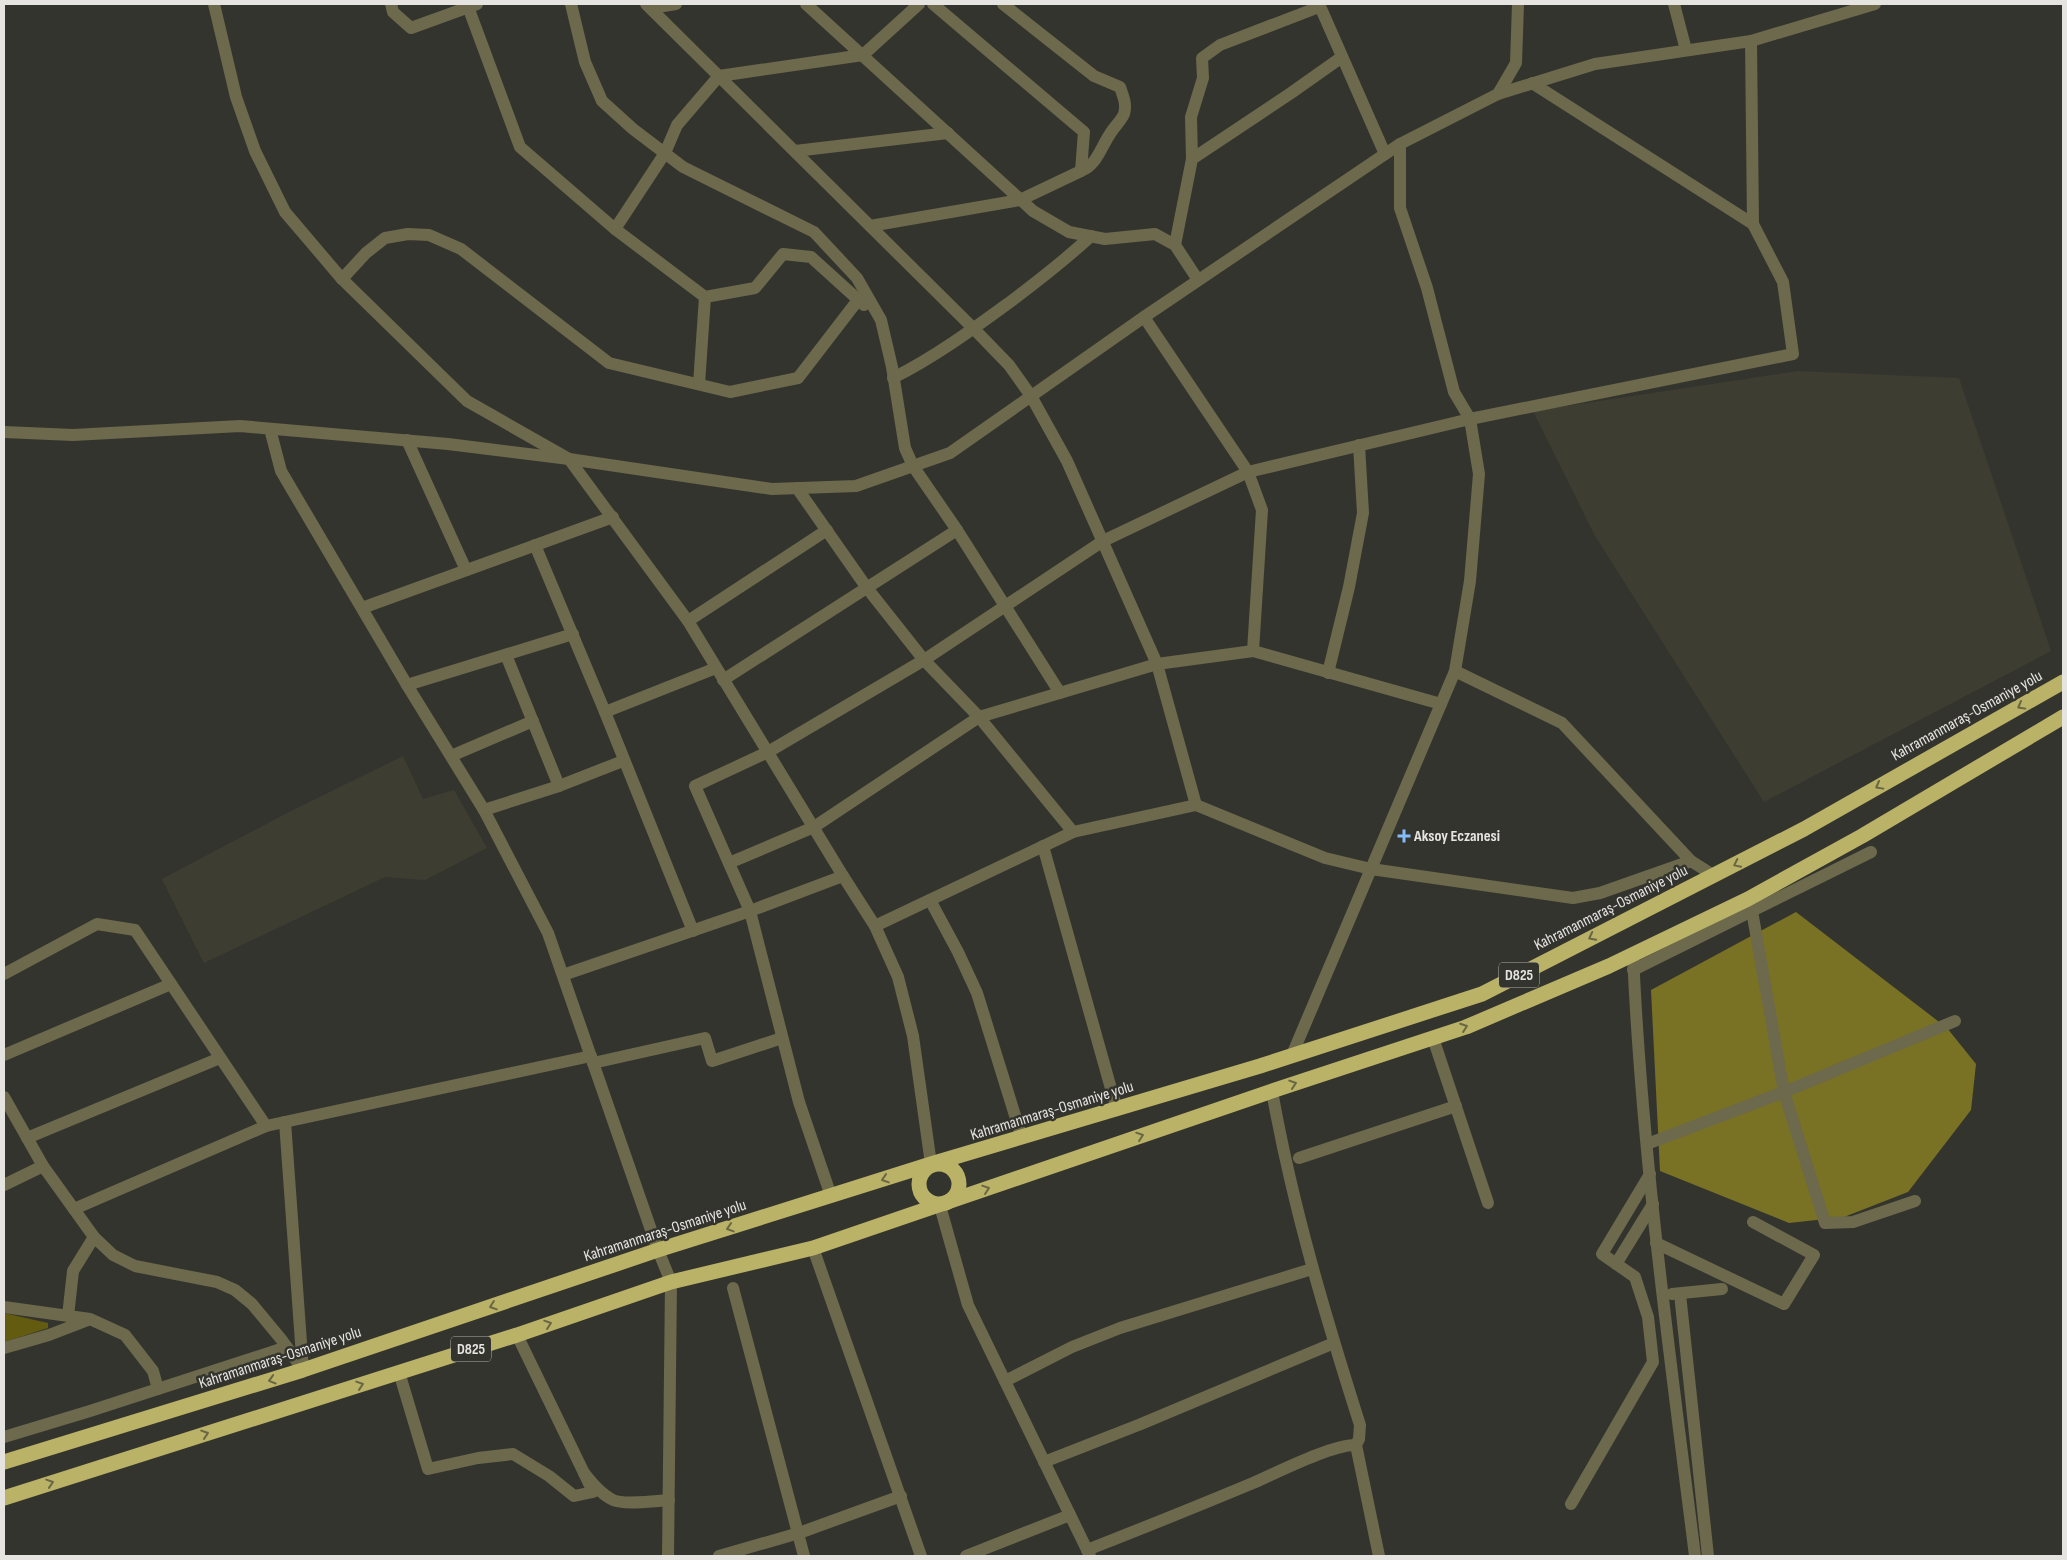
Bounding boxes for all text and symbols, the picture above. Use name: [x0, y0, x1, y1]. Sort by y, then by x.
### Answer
street label: Kahramanmaraş-Osmaniye yolu: [1888, 667, 2046, 765]
one-way arrow: [2017, 700, 2026, 710]
one-way arrow: [1876, 780, 1885, 790]
place label: Aksoy Eczanesi: [1413, 827, 1500, 846]
marker: Aksoy Eczanesi: [1398, 830, 1410, 842]
one-way arrow: [1733, 857, 1742, 868]
street label: Kahramanmaraş-Osmaniye yolu: [1531, 861, 1691, 955]
one-way arrow: [1588, 931, 1597, 941]
road number: D825: [1499, 962, 1539, 988]
one-way arrow: [1460, 1023, 1468, 1033]
street label: Kahramanmaraş-Osmaniye yolu: [968, 1077, 1136, 1145]
one-way arrow: [1289, 1079, 1297, 1089]
one-way arrow: [1135, 1132, 1143, 1142]
one-way arrow: [881, 1173, 890, 1183]
one-way arrow: [981, 1185, 990, 1195]
street label: Kahramanmaraş-Osmaniye yolu: [581, 1196, 749, 1266]
one-way arrow: [726, 1222, 735, 1232]
one-way arrow: [489, 1301, 497, 1311]
one-way arrow: [543, 1320, 552, 1330]
street label: Kahramanmaraş-Osmaniye yolu: [196, 1323, 364, 1393]
road number: D825: [451, 1336, 491, 1362]
one-way arrow: [268, 1374, 277, 1384]
one-way arrow: [355, 1380, 364, 1390]
one-way arrow: [200, 1430, 209, 1440]
one-way arrow: [46, 1479, 54, 1489]

